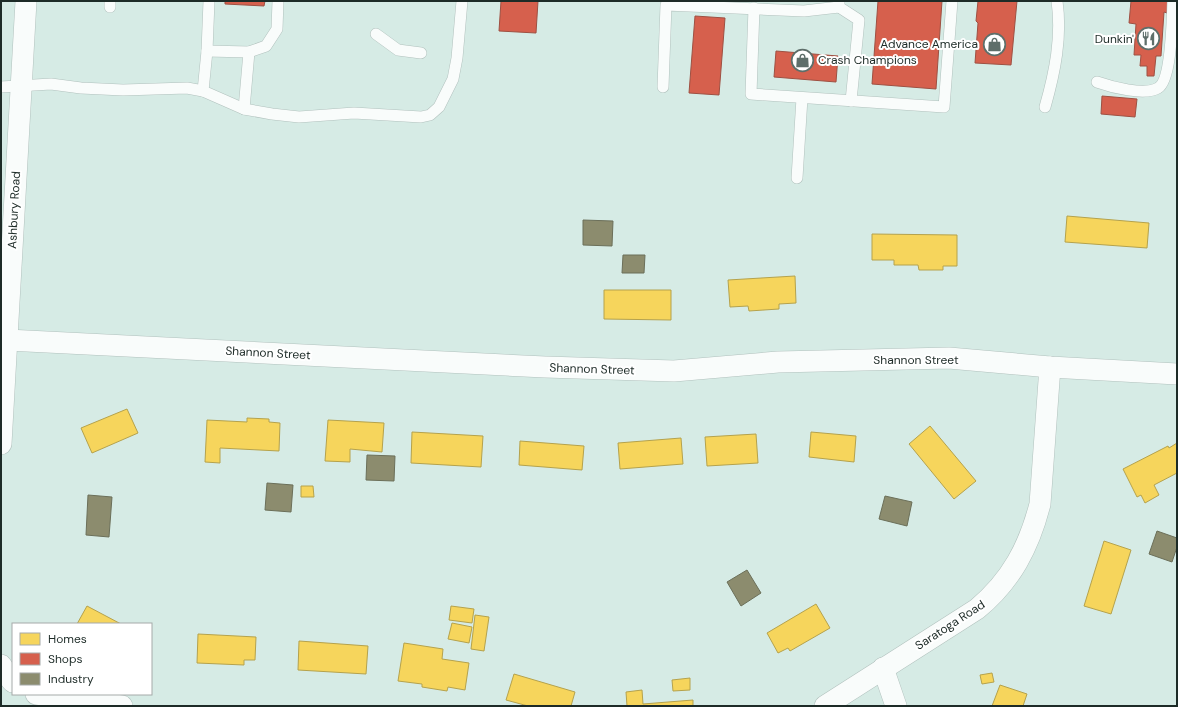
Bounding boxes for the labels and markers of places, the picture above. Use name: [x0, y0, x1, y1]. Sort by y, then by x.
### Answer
restaurant icon: Dunkin': [1136, 26, 1162, 52]
shop icon: Advance America: [981, 31, 1007, 57]
place label: Dunkin': [1095, 31, 1134, 47]
place label: Advance America: [880, 36, 978, 52]
shop icon: Crash Champions: [790, 47, 816, 73]
place label: Crash Champions: [818, 52, 917, 68]

